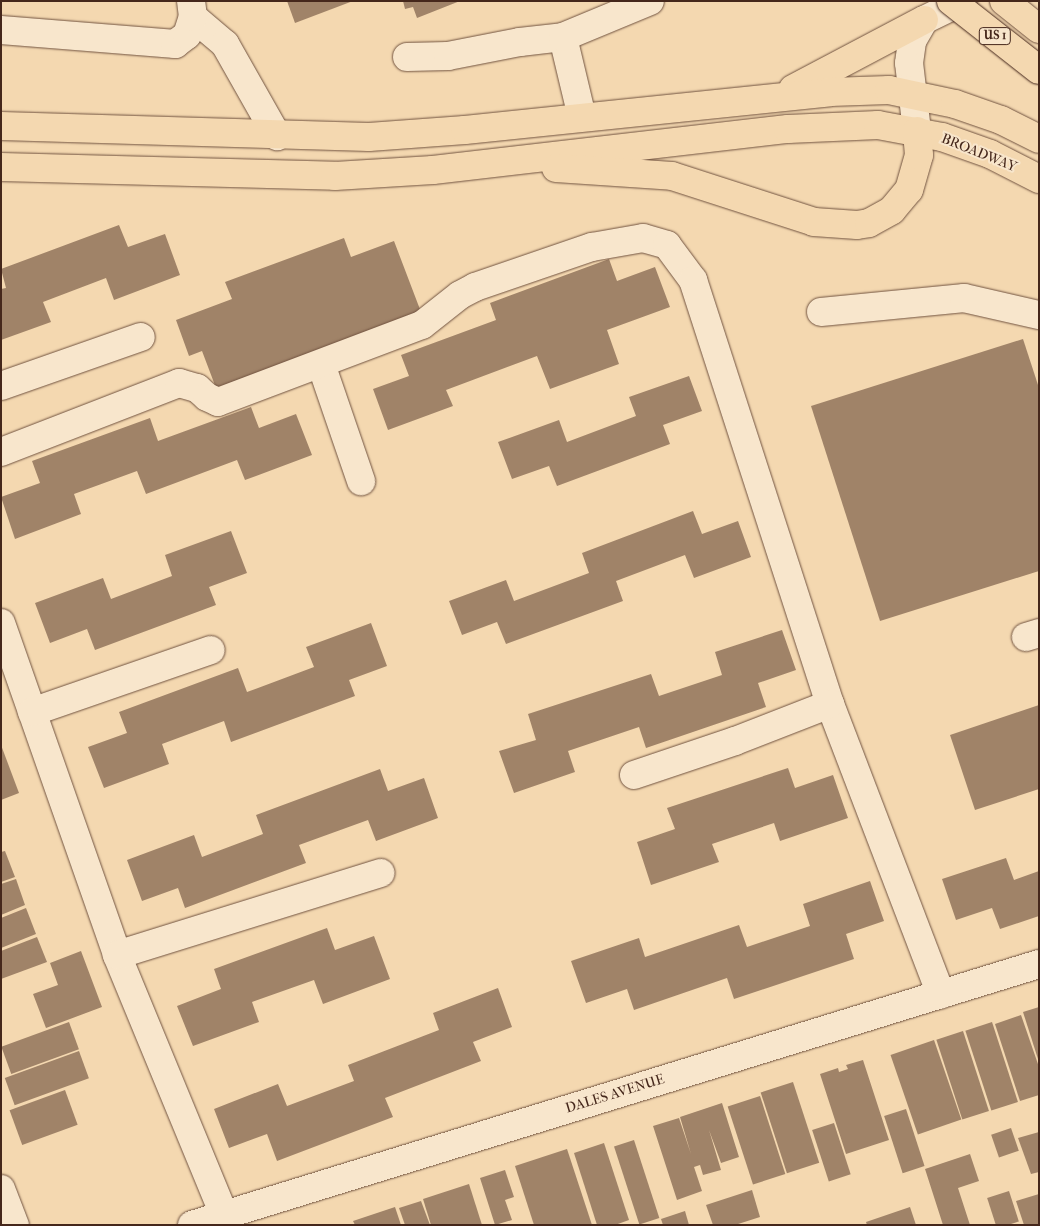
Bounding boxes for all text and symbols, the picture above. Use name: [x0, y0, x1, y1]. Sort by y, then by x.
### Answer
road number: US 1: [979, 27, 1011, 46]
street label: BROADWAY: [939, 130, 1019, 176]
street label: DALES AVENUE: [564, 1071, 666, 1117]

